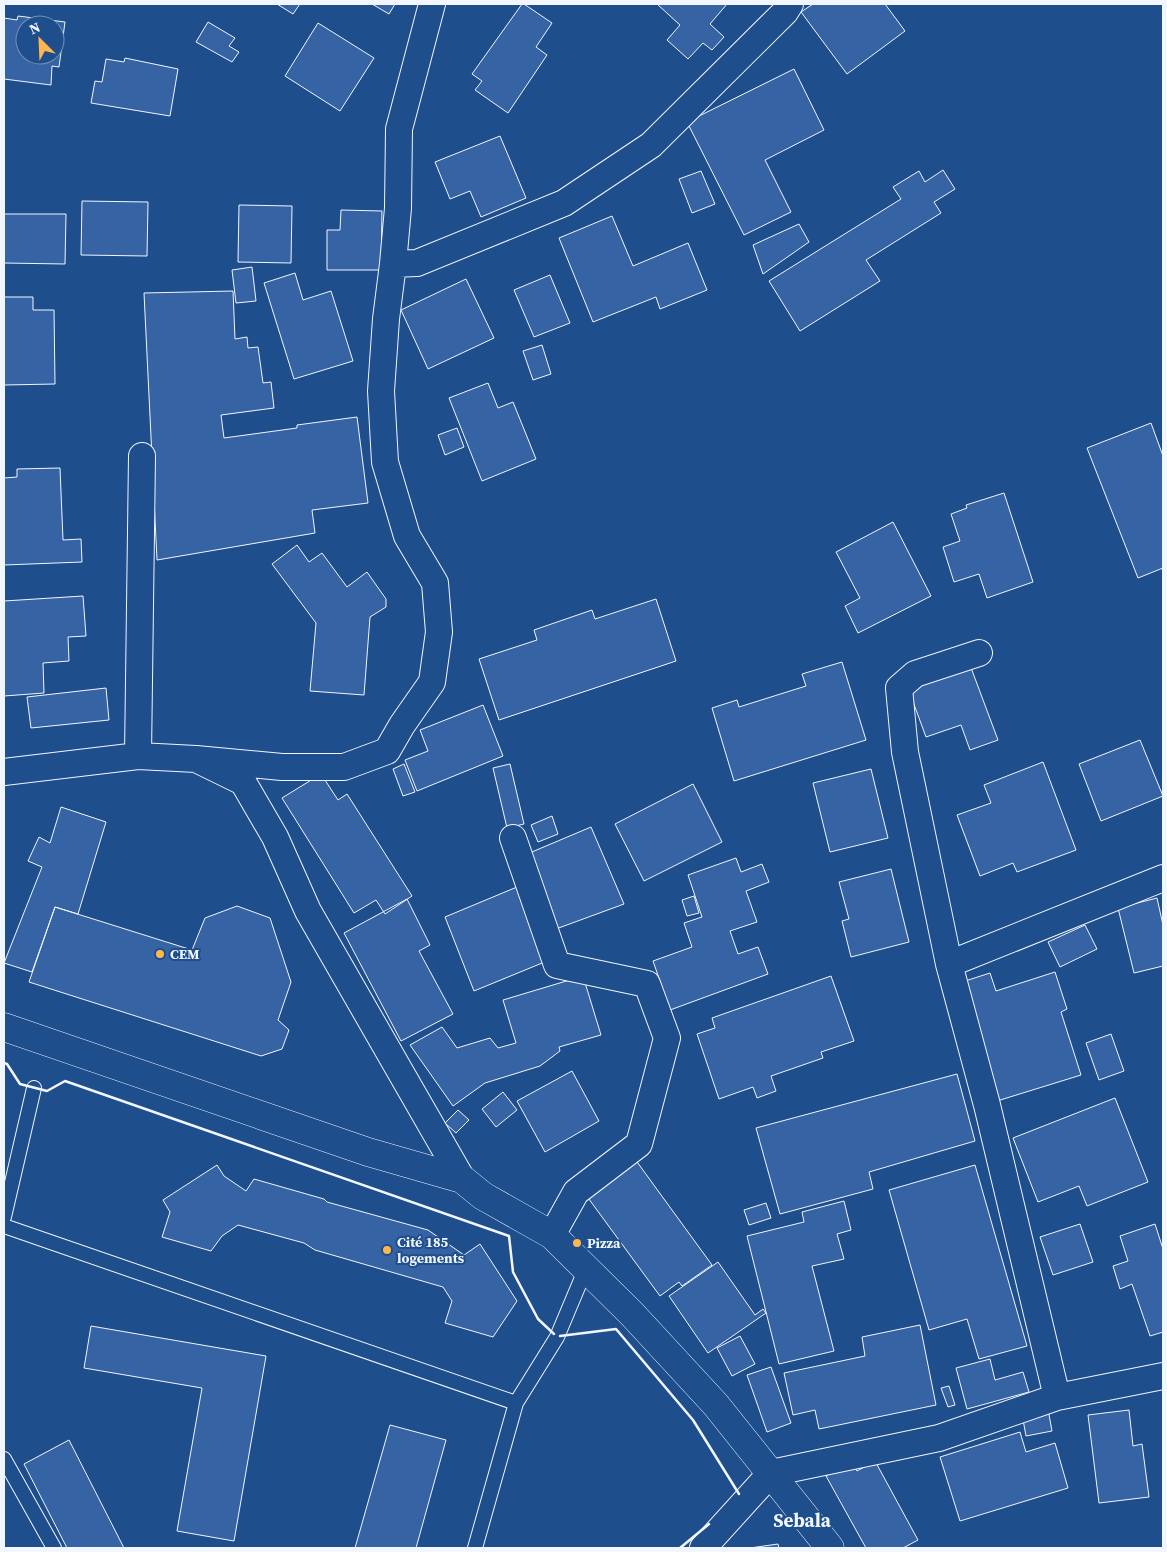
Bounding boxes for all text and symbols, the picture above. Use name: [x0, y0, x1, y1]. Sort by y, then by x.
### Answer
north arrow: [15, 15, 65, 65]
text: N: [26, 17, 43, 39]
place label: CEM: [170, 944, 200, 964]
marker: CEM: [154, 948, 166, 960]
place label: Cité 185 logements: [397, 1232, 465, 1268]
place label: Pizza: [587, 1233, 621, 1253]
marker: Pizza: [571, 1237, 583, 1249]
marker: Cité 185 logements: [381, 1244, 393, 1256]
district label: Sebala: [773, 1507, 832, 1533]

